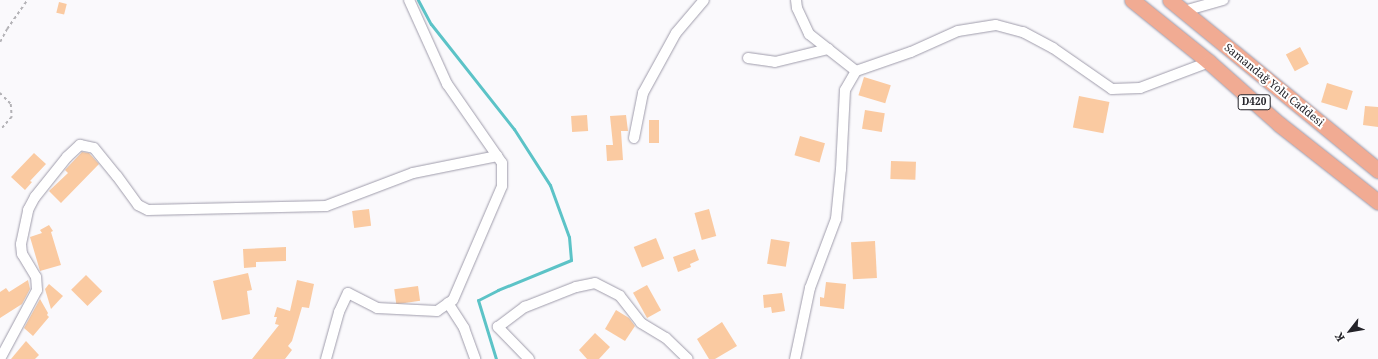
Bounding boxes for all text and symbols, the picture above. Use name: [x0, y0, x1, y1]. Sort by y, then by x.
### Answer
street label: Samandağ Yolu Caddesi: [1222, 41, 1326, 129]
road number: D420: [1237, 94, 1271, 110]
north arrow: [1330, 311, 1370, 351]
text: K: [1331, 330, 1348, 345]

